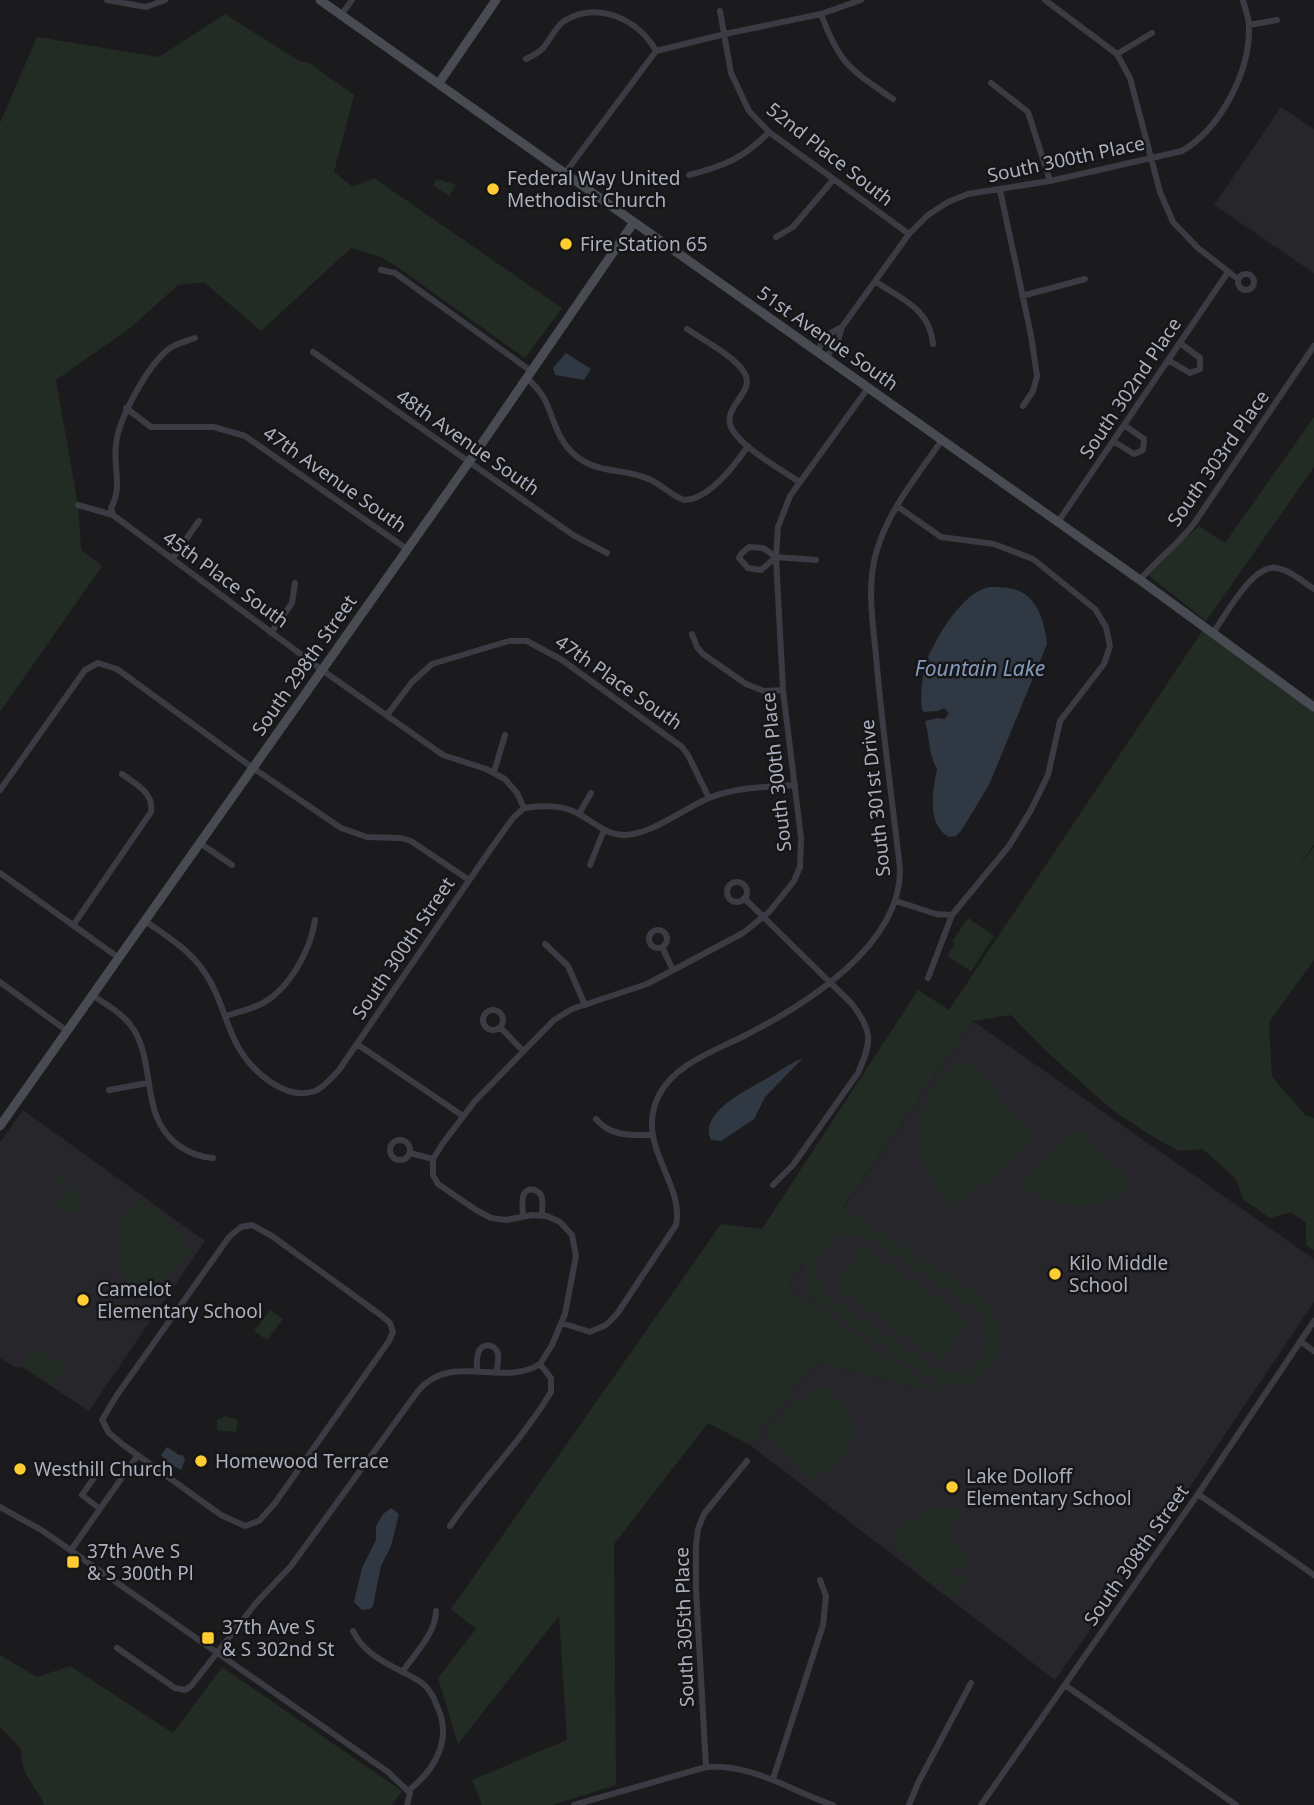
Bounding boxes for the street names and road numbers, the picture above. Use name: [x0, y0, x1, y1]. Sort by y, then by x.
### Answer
street label: 52nd Place South: [761, 96, 899, 212]
street label: South 300th Place: [985, 130, 1147, 188]
street label: 51st Avenue South: [752, 280, 904, 396]
street label: South 302nd Place: [1073, 312, 1187, 464]
street label: 48th Avenue South: [391, 383, 545, 501]
street label: South 303rd Place: [1161, 385, 1275, 531]
street label: 47th Avenue South: [258, 420, 412, 538]
street label: 45th Place South: [158, 525, 294, 633]
street label: South 298th Street: [246, 589, 362, 741]
street label: 47th Place South: [550, 629, 688, 735]
street label: South 300th Place: [755, 691, 797, 853]
street label: South 301st Drive: [854, 718, 896, 878]
street label: South 300th Street: [346, 872, 460, 1024]
street label: South 308th Street: [1078, 1479, 1194, 1631]
street label: South 305th Place: [668, 1546, 700, 1708]

